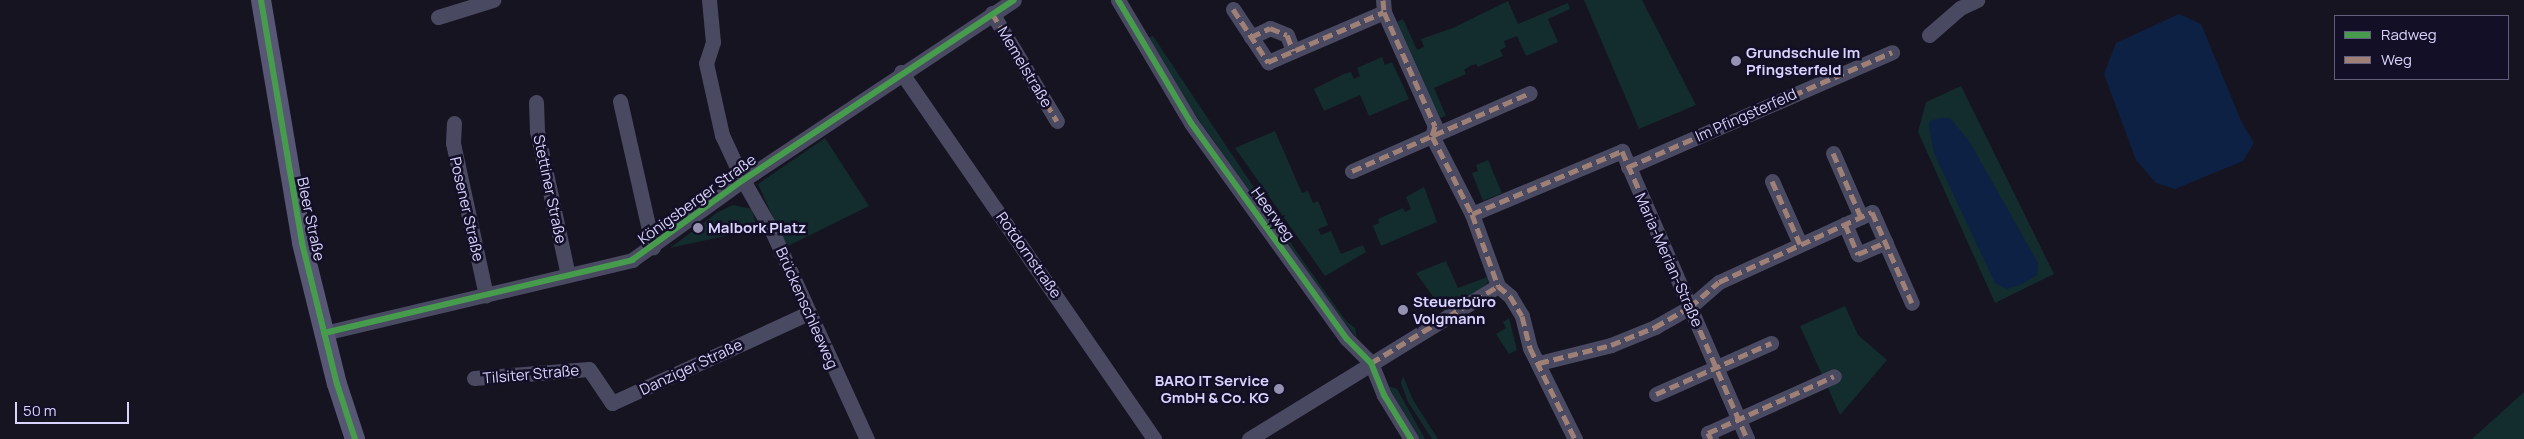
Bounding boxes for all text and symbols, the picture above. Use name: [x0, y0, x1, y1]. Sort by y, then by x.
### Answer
legend: [2334, 15, 2509, 80]
street label: Memelstraße: [994, 23, 1056, 111]
text: Radweg: [2381, 24, 2437, 45]
place label: Grundschule Im Pfingsterfeld: [1746, 43, 1860, 78]
text: Weg: [2381, 49, 2412, 70]
marker: Grundschule Im Pfingsterfeld: [1730, 55, 1742, 67]
street label: Im Pfingsterfeld: [1693, 85, 1799, 145]
street label: Stettiner Straße: [530, 133, 570, 245]
street label: Königsberger Straße: [634, 150, 760, 248]
street label: Posener Straße: [446, 155, 488, 263]
street label: Bleer Straße: [293, 176, 329, 262]
street label: Heerweg: [1247, 184, 1299, 244]
street label: Maria-Merian-Straße: [1631, 190, 1707, 330]
street label: Rotdornstraße: [993, 208, 1065, 302]
place label: Malbork Platz: [708, 219, 806, 237]
marker: Malbork Platz: [692, 222, 704, 234]
street label: Brückenschleeweg: [772, 244, 842, 372]
place label: Steuerbüro Volgmann: [1413, 292, 1496, 327]
marker: Steuerbüro Volgmann: [1397, 304, 1409, 316]
street label: Danziger Straße: [637, 335, 745, 399]
street label: Tilsiter Straße: [482, 361, 580, 387]
place label: BARO IT Service GmbH & Co. KG: [1154, 371, 1269, 406]
marker: BARO IT Service GmbH & Co. KG: [1273, 383, 1285, 395]
scale bar: [18, 392, 131, 424]
text: 50 m: [23, 400, 57, 421]

